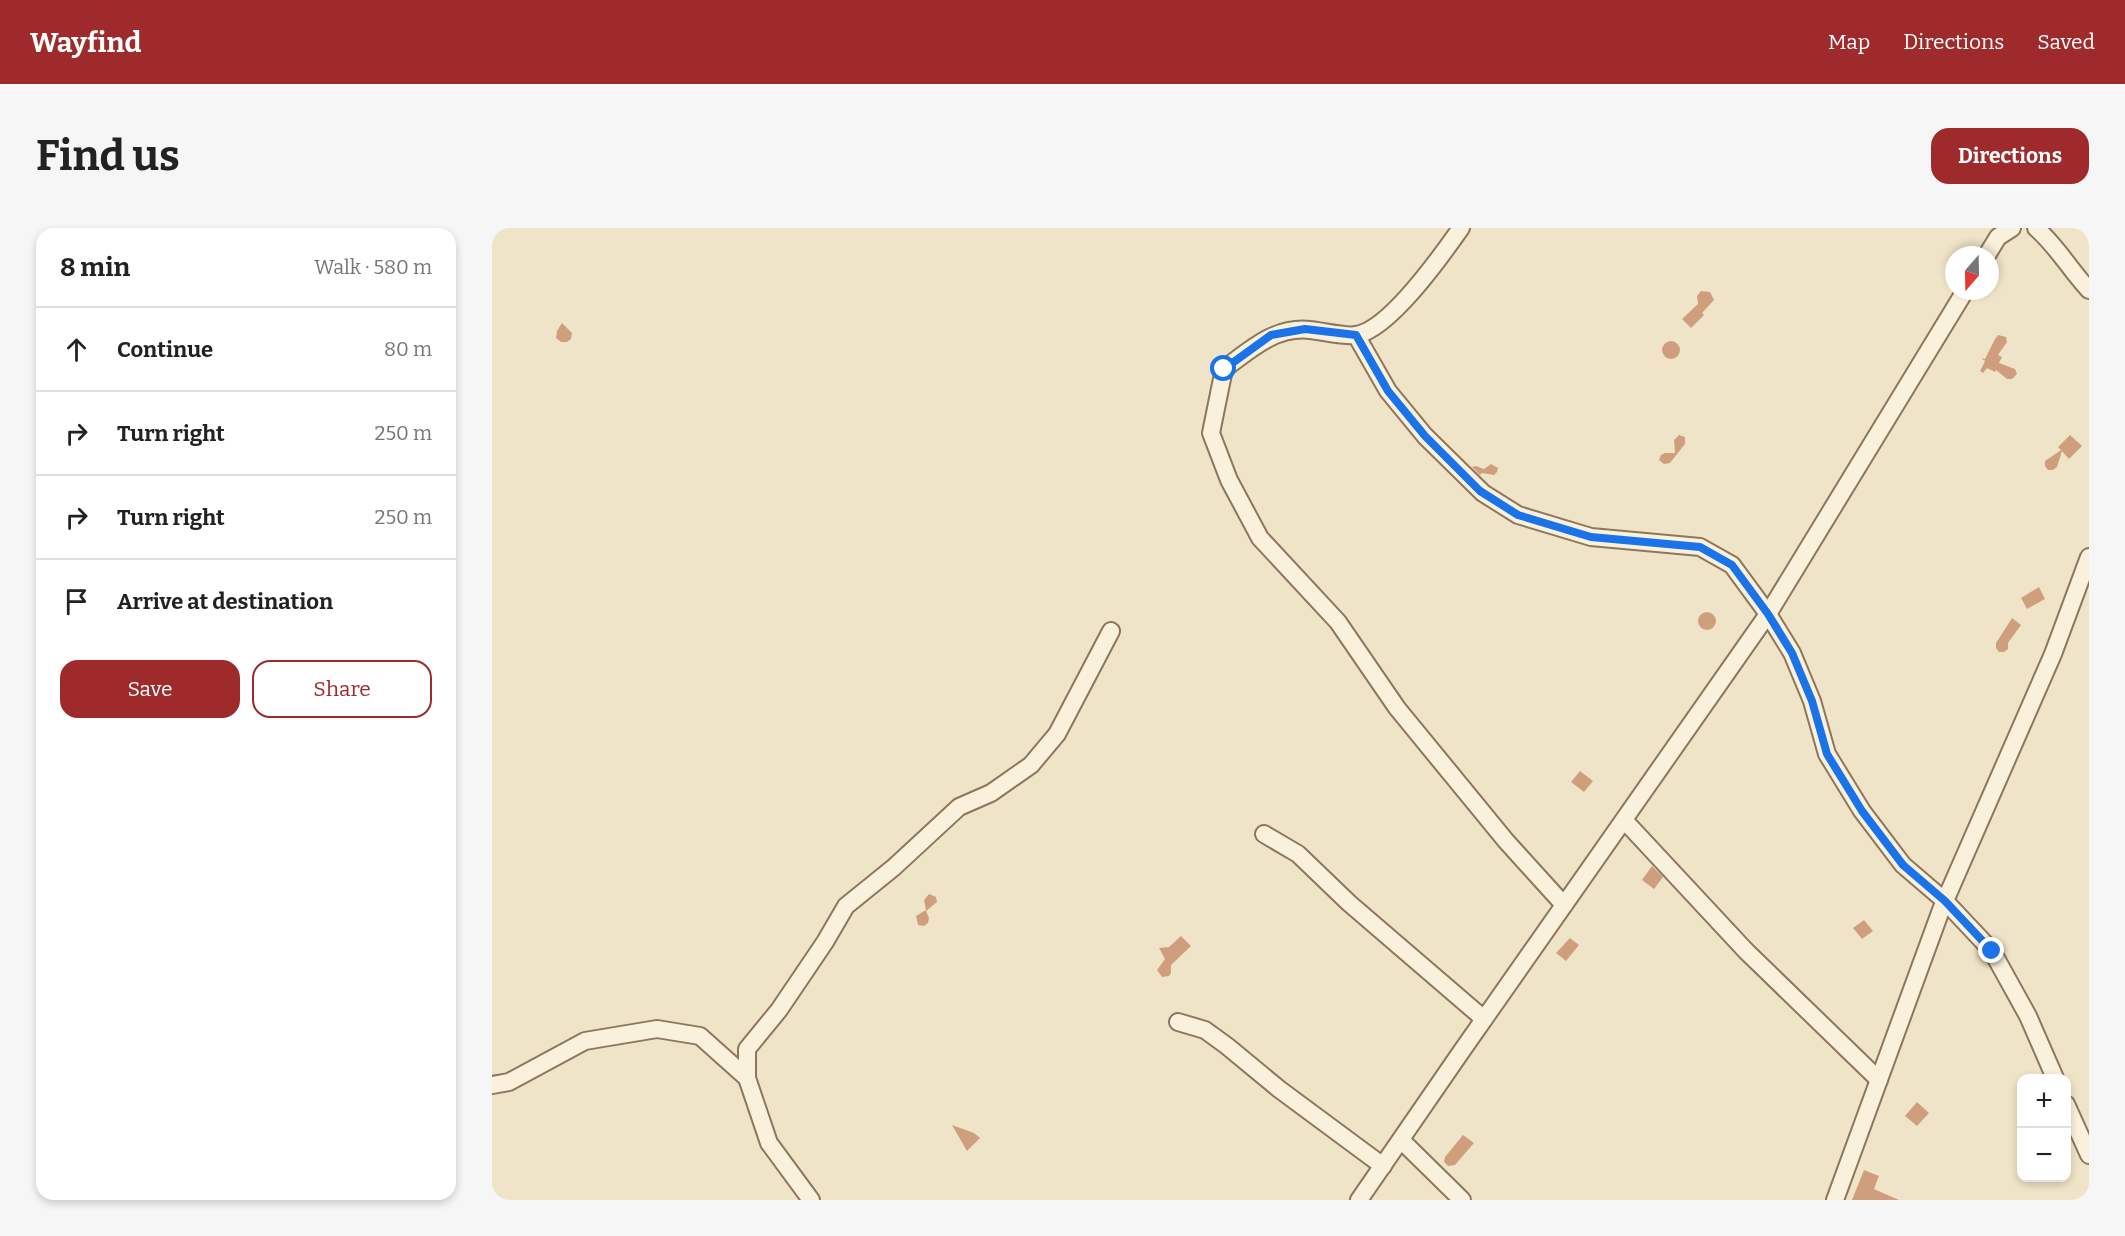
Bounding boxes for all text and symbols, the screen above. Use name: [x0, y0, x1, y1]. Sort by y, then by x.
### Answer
text: Wayfind: [30, 26, 141, 59]
text: Map: [1828, 29, 1870, 55]
text: Directions: [1903, 29, 2004, 55]
text: Saved: [2037, 29, 2095, 55]
button: Directions: [1931, 128, 2089, 184]
text: Find us: [36, 131, 180, 181]
north arrow: [1945, 246, 1999, 300]
text: 8 min: [60, 252, 130, 283]
text: Walk · 580 m: [314, 255, 432, 279]
icon: ahead: [60, 333, 93, 366]
text: Continue: [117, 336, 213, 363]
text: 80 m: [384, 337, 432, 361]
route start: [1210, 355, 1236, 381]
icon: right: [60, 417, 93, 450]
text: Turn right: [117, 420, 225, 447]
text: 250 m: [375, 421, 432, 445]
icon: right: [60, 501, 93, 534]
text: Turn right: [117, 504, 225, 531]
text: 250 m: [375, 505, 432, 529]
icon: arrive: [60, 585, 93, 618]
text: Arrive at destination: [117, 588, 333, 615]
button: Save: [60, 660, 240, 718]
button: Share: [252, 660, 432, 718]
route end: [1978, 937, 2004, 963]
map controls: [2017, 1074, 2071, 1182]
button: +: [2017, 1074, 2071, 1128]
button: −: [2017, 1128, 2071, 1182]

